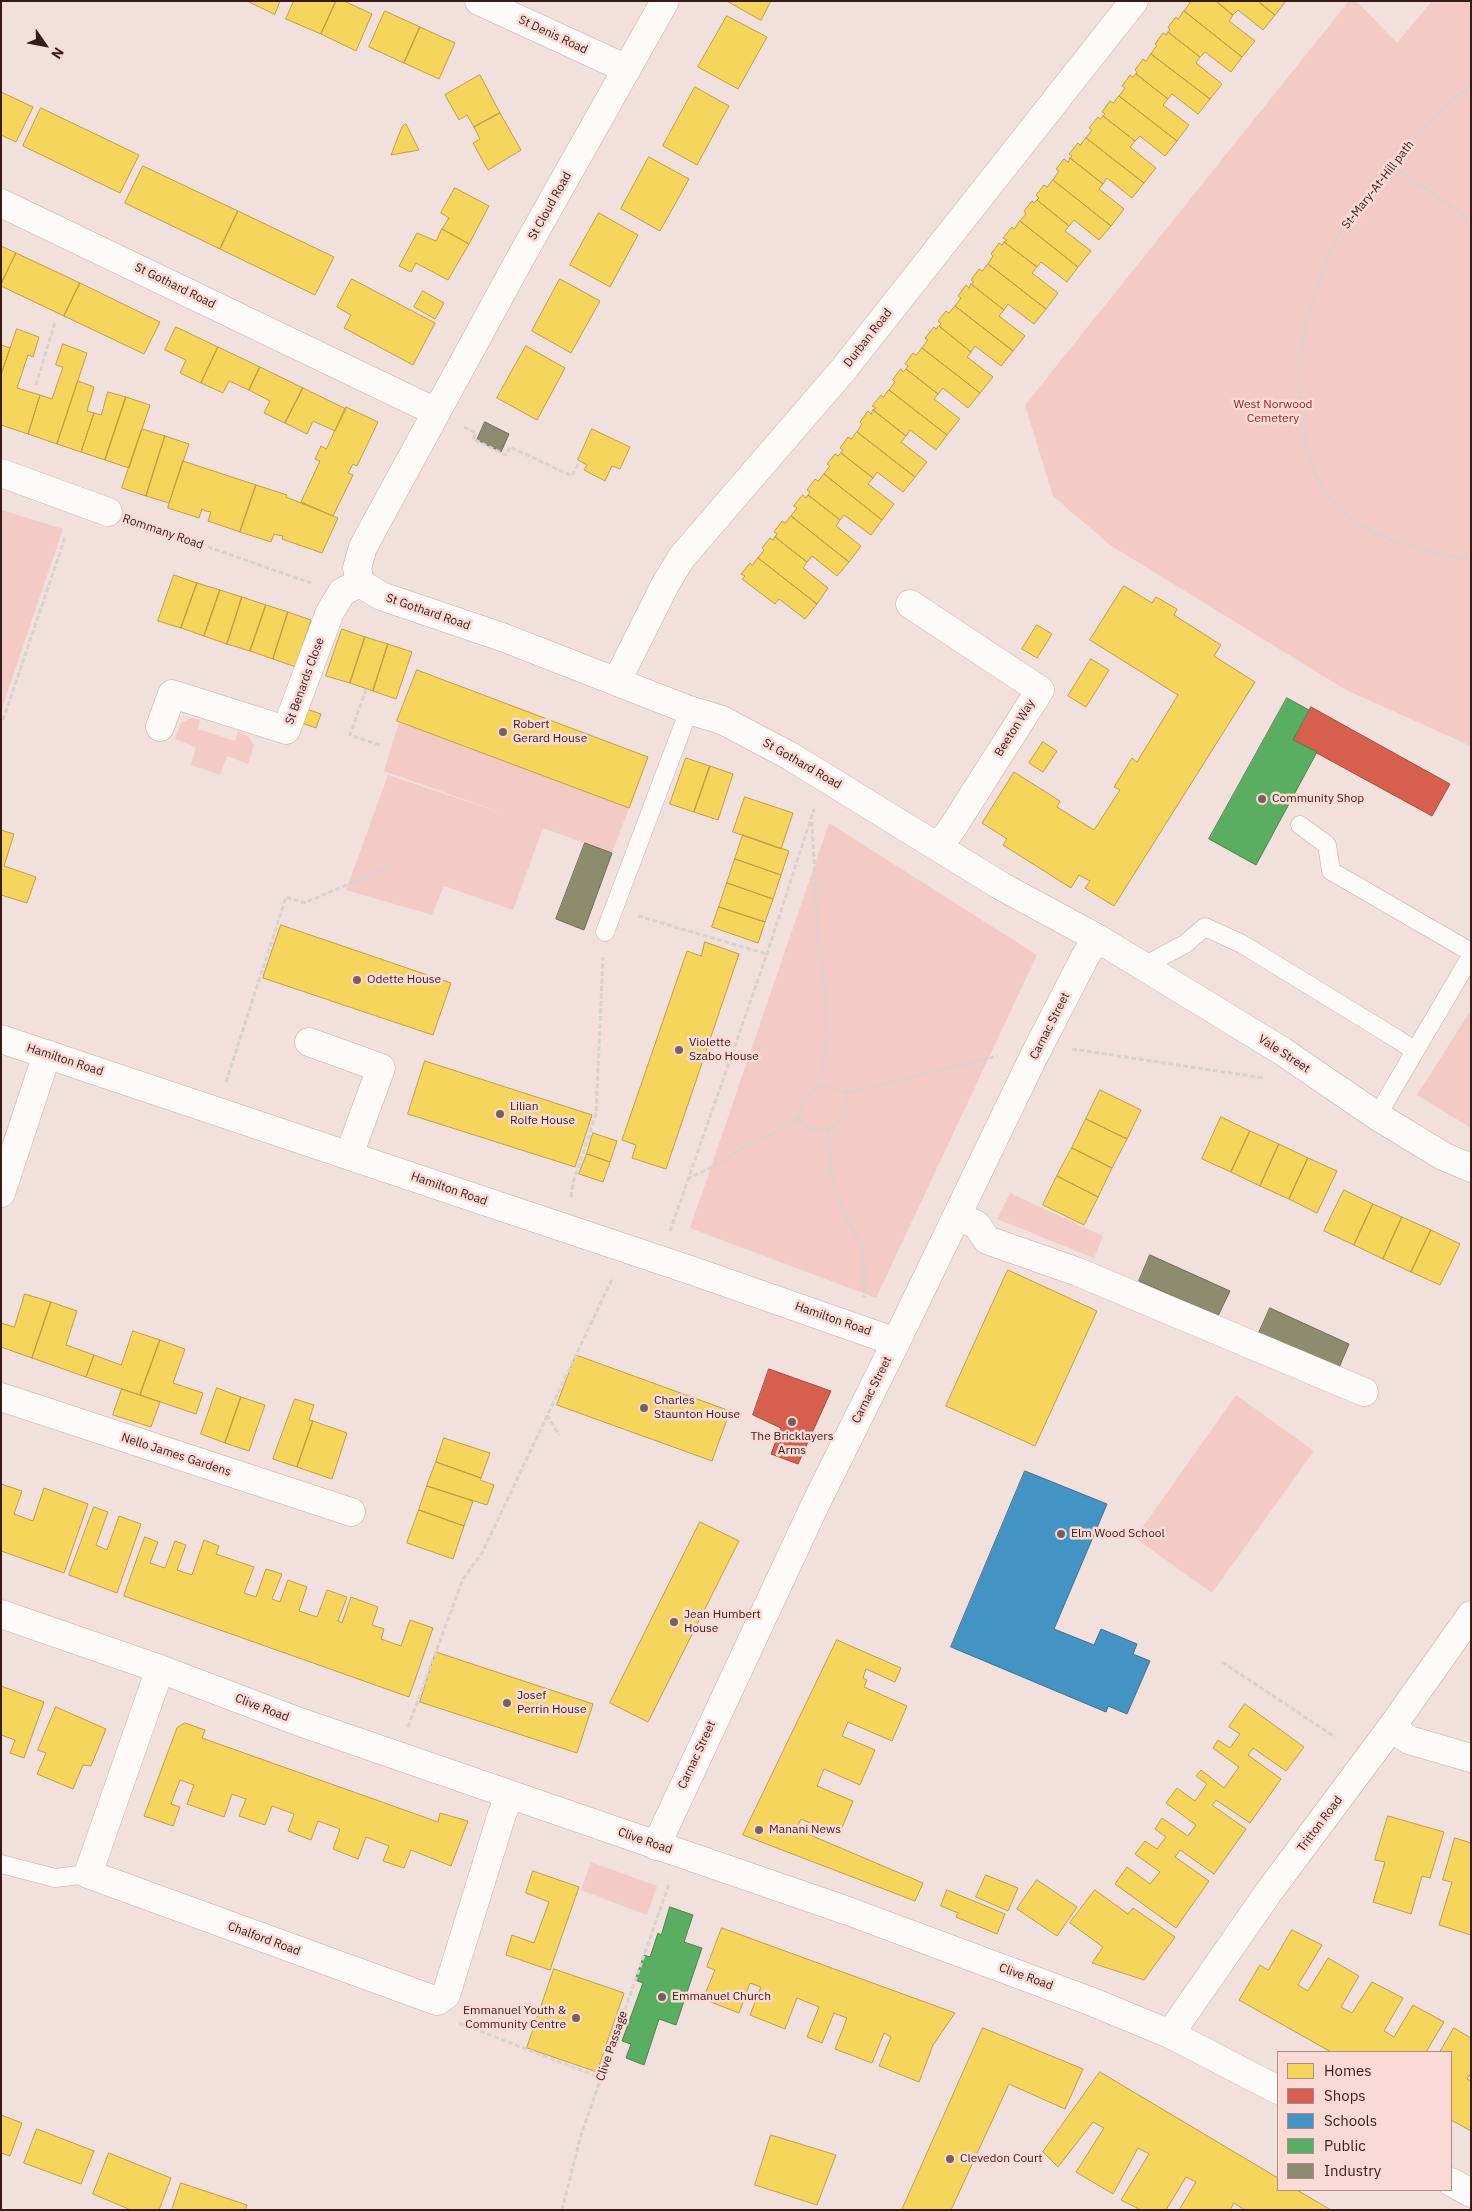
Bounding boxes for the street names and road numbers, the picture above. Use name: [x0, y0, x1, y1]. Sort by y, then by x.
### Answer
street label: St Denis Road: [516, 13, 590, 57]
street label: St-Mary-At-Hill path: [1339, 138, 1417, 232]
street label: St Cloud Road: [525, 169, 575, 243]
street label: St Gothard Road: [132, 260, 218, 312]
street label: Durban Road: [841, 306, 895, 370]
street label: Rommany Road: [121, 511, 205, 553]
street label: St Gothard Road: [384, 591, 472, 633]
street label: St Benards Close: [283, 636, 327, 726]
street label: Beeton Way: [992, 697, 1038, 759]
street label: St Gothard Road: [760, 736, 844, 792]
street label: Carnac Street: [1027, 990, 1073, 1062]
street label: Vale Street: [1255, 1032, 1313, 1076]
street label: Hamilton Road: [25, 1041, 105, 1079]
street label: Hamilton Road: [409, 1169, 489, 1209]
street label: Hamilton Road: [793, 1299, 873, 1339]
street label: Carnac Street: [849, 1354, 895, 1426]
street label: Nello James Gardens: [119, 1430, 233, 1480]
street label: Clive Road: [233, 1691, 291, 1725]
street label: Carnac Street: [675, 1719, 719, 1791]
street label: Tritton Road: [1294, 1793, 1346, 1855]
street label: Clive Road: [616, 1825, 674, 1857]
street label: Chalford Road: [226, 1919, 302, 1959]
street label: Clive Road: [997, 1961, 1055, 1993]
street label: Clive Passage: [593, 2009, 631, 2083]

